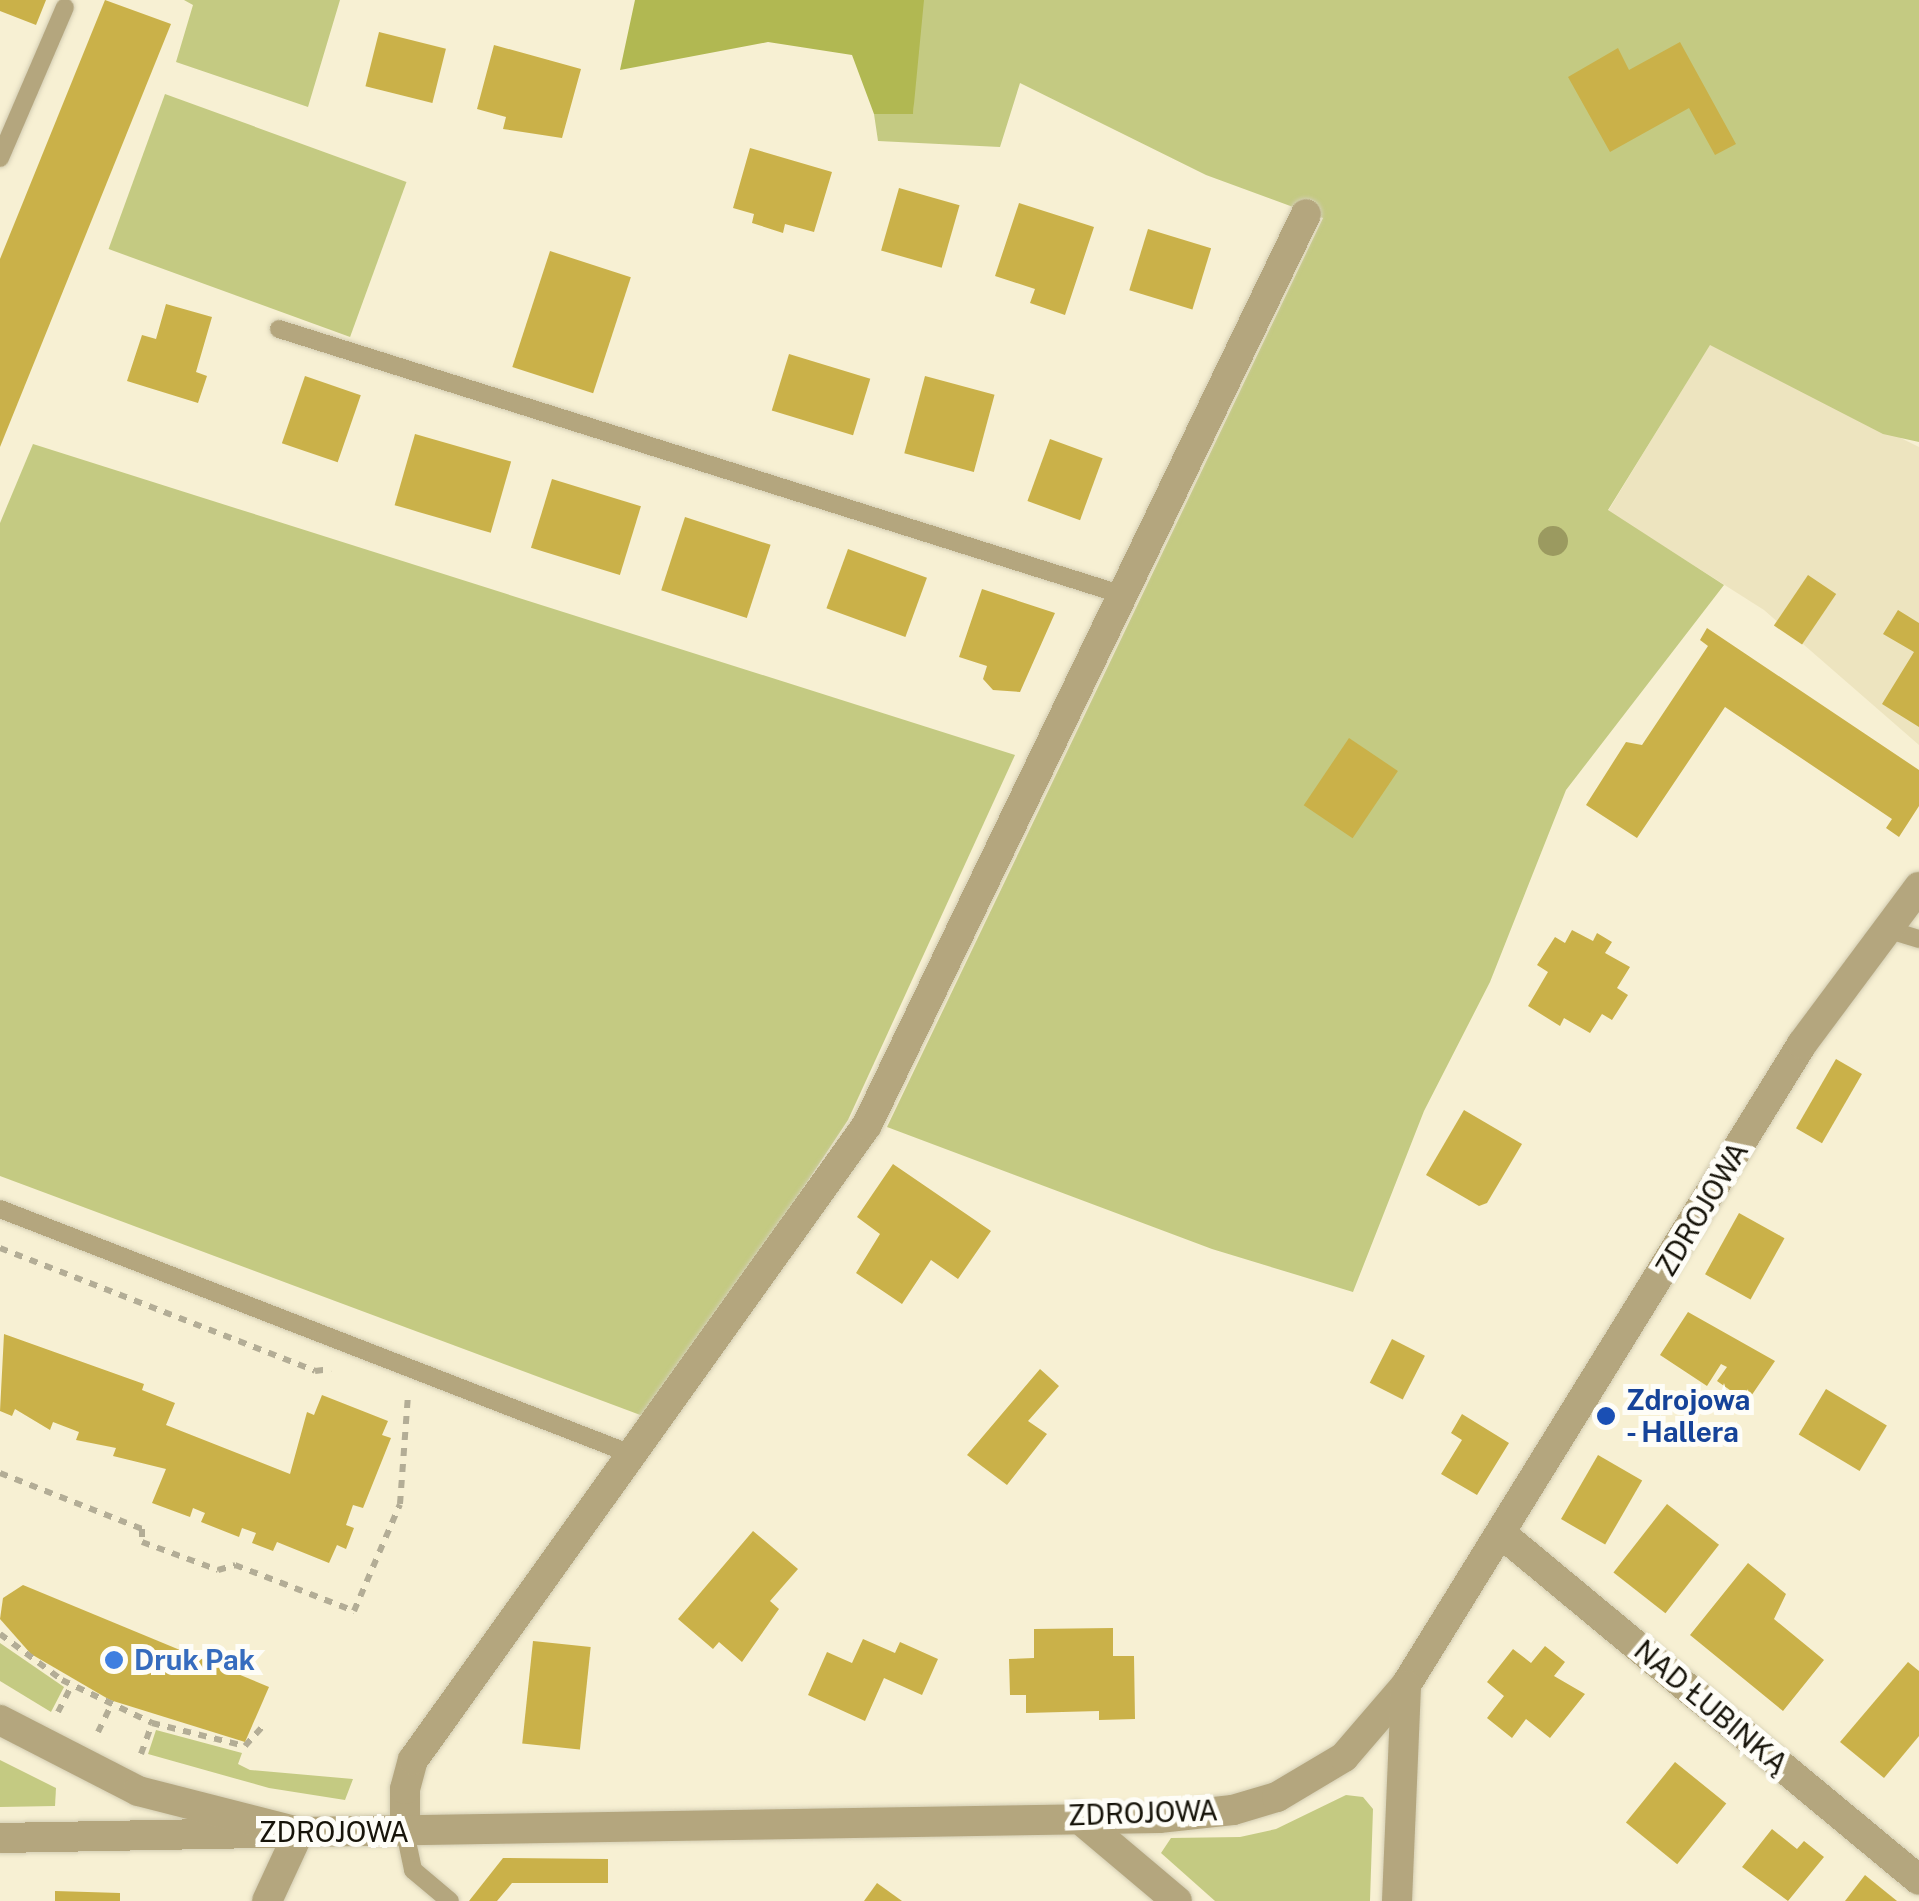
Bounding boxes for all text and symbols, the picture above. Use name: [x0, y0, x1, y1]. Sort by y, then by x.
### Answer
street label: ZDROJOWA: [1649, 1136, 1755, 1282]
place label: Zdrojowa - Hallera: [1626, 1383, 1750, 1449]
marker: Zdrojowa - Hallera: [1595, 1405, 1617, 1427]
street label: NAD ŁUBINKĄ: [1628, 1633, 1794, 1781]
place label: Druk Pak: [134, 1643, 255, 1677]
marker: Druk Pak: [103, 1649, 125, 1671]
street label: ZDROJOWA: [1067, 1794, 1219, 1832]
street label: ZDROJOWA: [259, 1815, 409, 1849]

